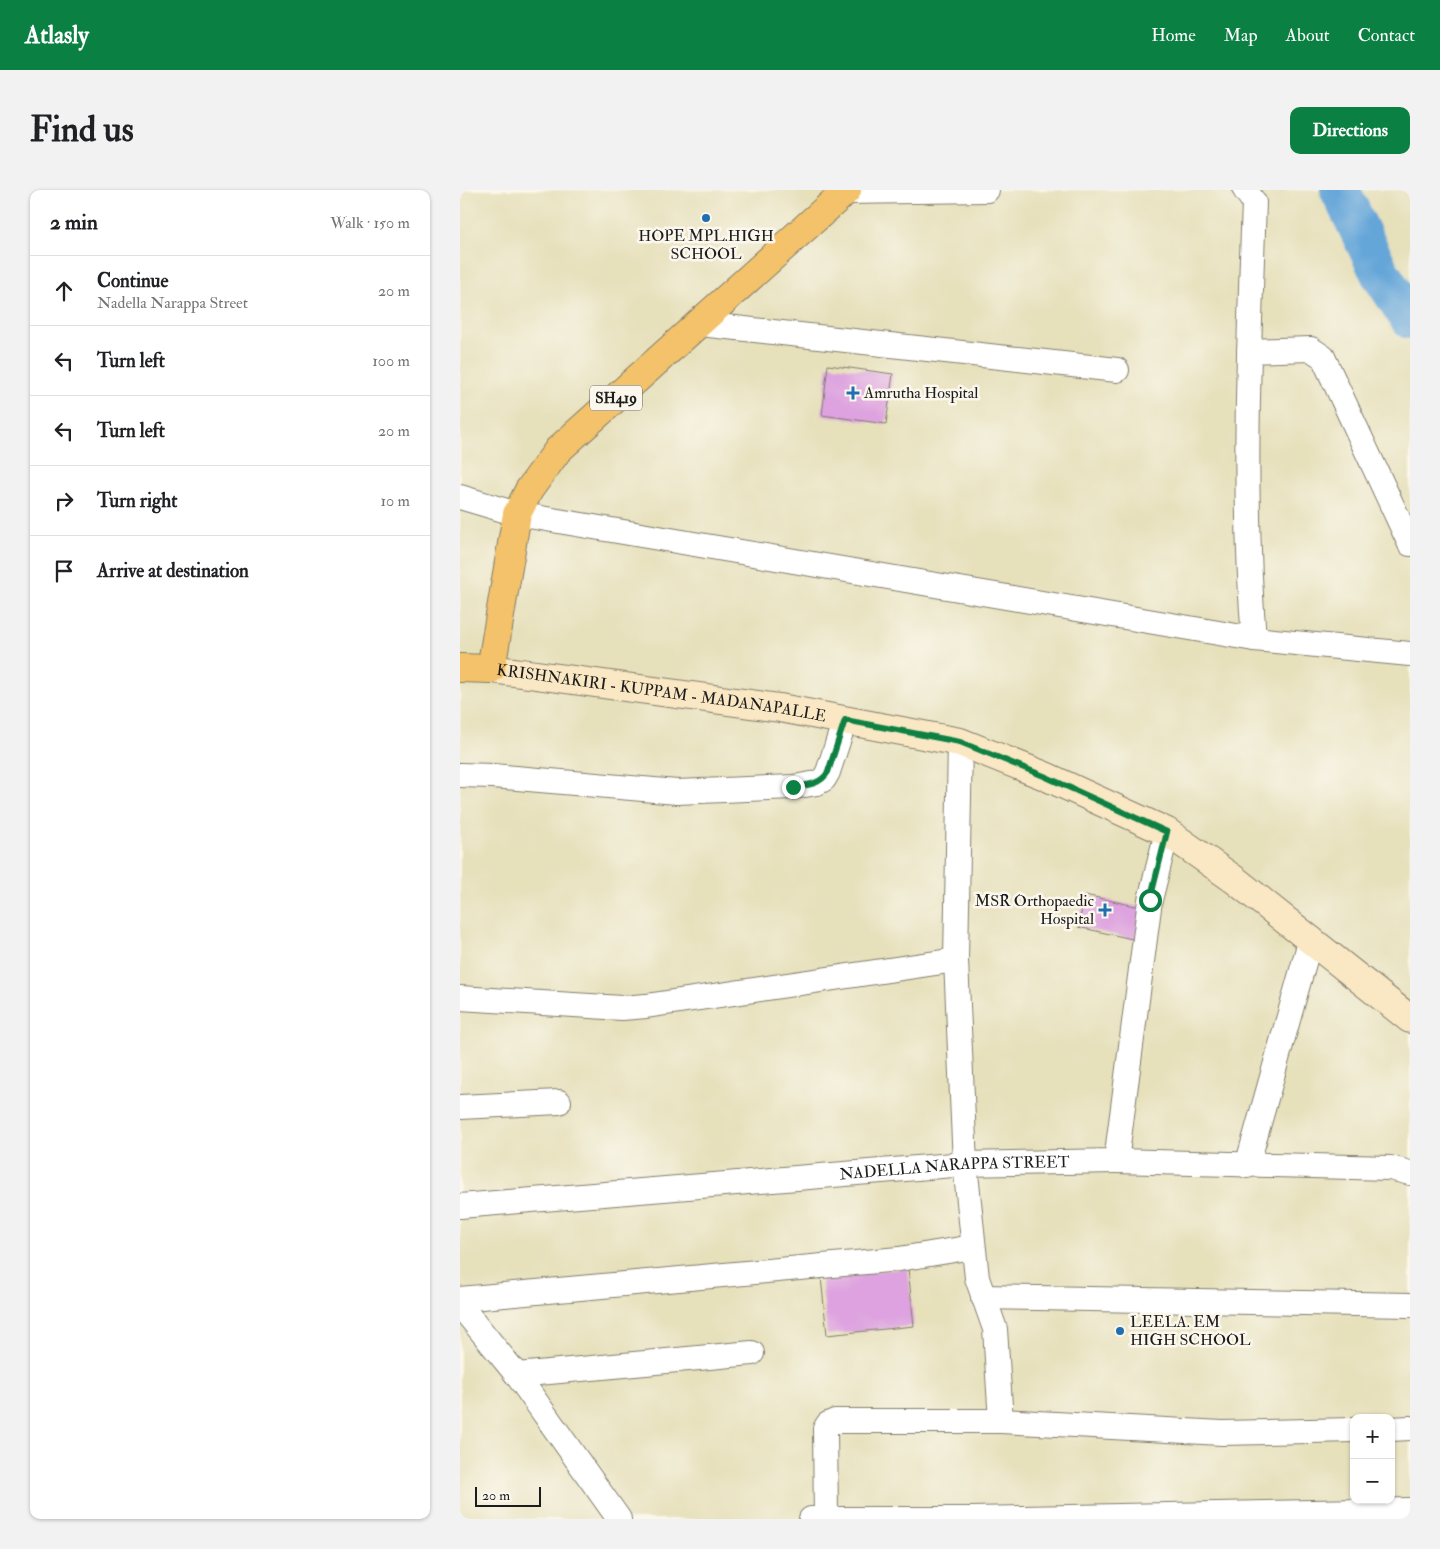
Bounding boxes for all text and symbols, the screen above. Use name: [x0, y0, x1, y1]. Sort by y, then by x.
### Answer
text: Atlasly: [25, 20, 89, 51]
text: Home: [1151, 24, 1196, 47]
text: Map: [1224, 24, 1258, 47]
text: About: [1286, 24, 1330, 47]
text: Contact: [1358, 24, 1415, 47]
button: Directions: [1290, 107, 1410, 154]
text: Find us: [30, 108, 134, 152]
text: 2 min: [50, 209, 98, 236]
marker: HOPE MPL.HIGH SCHOOL: [700, 212, 712, 224]
text: Walk · 150 m: [330, 213, 410, 233]
place label: HOPE MPL.HIGH SCHOOL: [638, 226, 774, 264]
text: Continue: [97, 269, 168, 293]
icon: ahead: [50, 277, 78, 305]
text: 20 m: [378, 281, 410, 301]
text: Nadella Narappa Street: [97, 293, 248, 313]
icon: left: [50, 347, 78, 375]
text: Turn left: [97, 349, 165, 373]
text: 100 m: [372, 351, 410, 371]
place label: Amrutha Hospital: [863, 383, 978, 404]
road number: SH419: [590, 386, 642, 410]
marker: Amrutha Hospital: [846, 386, 860, 400]
icon: left: [50, 417, 78, 445]
text: Turn left: [97, 419, 165, 443]
text: 20 m: [378, 421, 410, 441]
icon: right: [50, 487, 78, 515]
text: Turn right: [97, 489, 177, 513]
text: 10 m: [380, 491, 410, 511]
icon: arrive: [50, 557, 78, 585]
text: Arrive at destination: [97, 559, 249, 583]
street label: KRISHNAKIRI - KUPPAM - MADANAPALLE: [495, 660, 828, 727]
route end: [782, 776, 805, 799]
route start: [1139, 889, 1162, 912]
place label: MSR Orthopaedic Hospital: [975, 891, 1095, 930]
marker: MSR Orthopaedic Hospital: [1098, 903, 1112, 917]
street label: NADELLA NARAPPA STREET: [839, 1152, 1070, 1184]
place label: LEELA. EM HIGH SCHOOL: [1130, 1312, 1251, 1350]
marker: LEELA. EM HIGH SCHOOL: [1114, 1325, 1126, 1337]
map controls: [1350, 1414, 1395, 1504]
button: +: [1350, 1414, 1395, 1459]
button: −: [1350, 1459, 1395, 1504]
scale bar: [475, 1484, 541, 1507]
text: 20 m: [482, 1487, 510, 1504]

